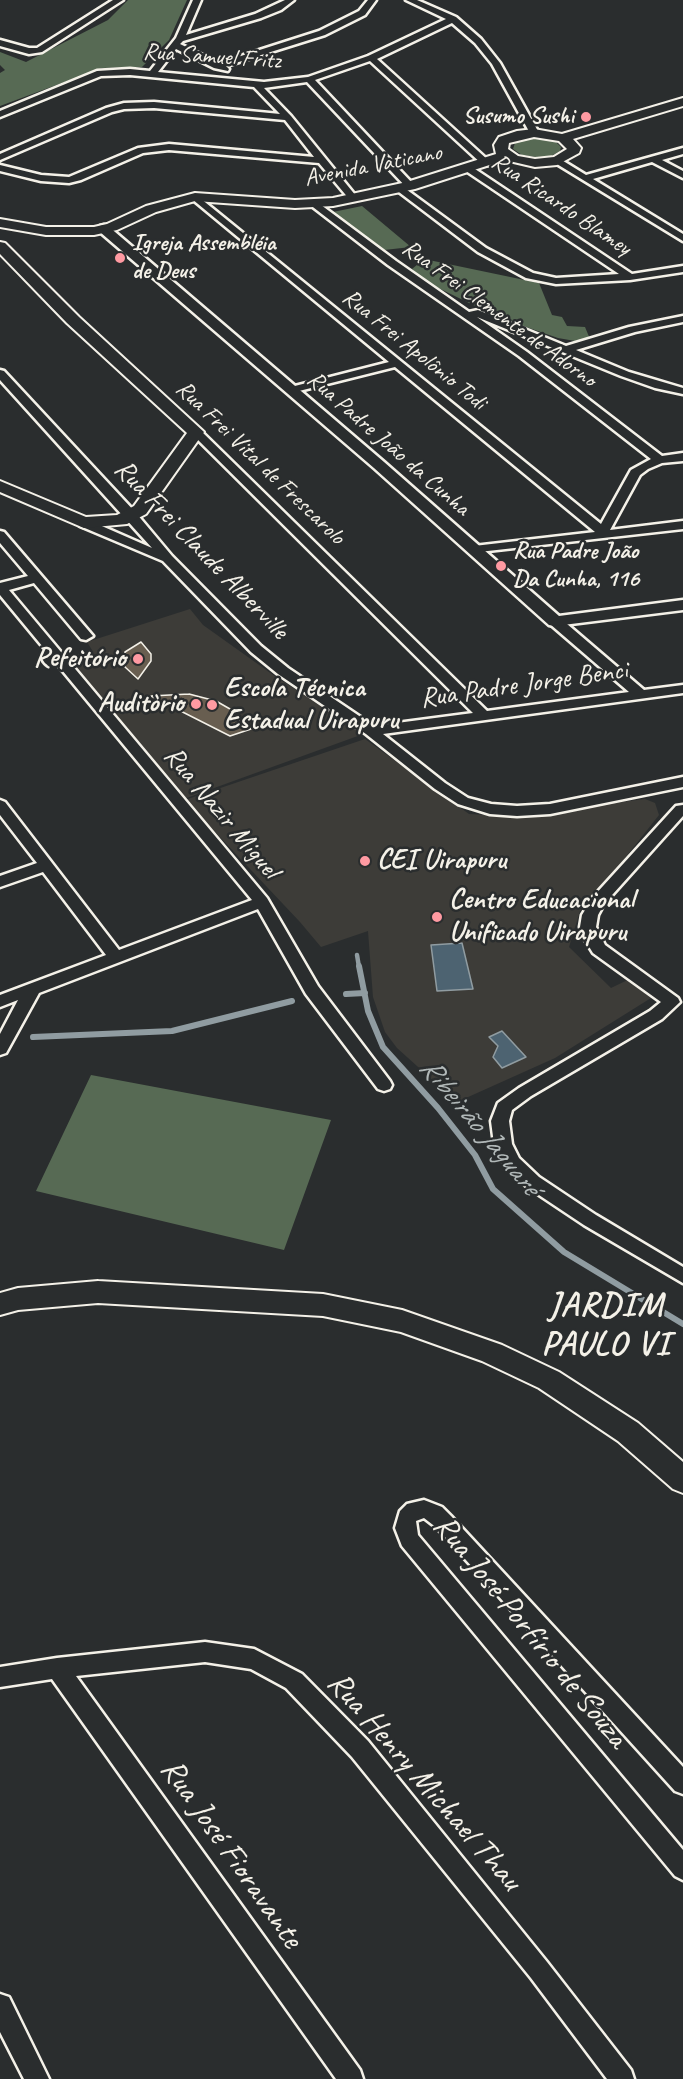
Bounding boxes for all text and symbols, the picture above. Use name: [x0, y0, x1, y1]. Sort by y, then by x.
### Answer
street label: Rua Samuel Fritz: [142, 38, 282, 76]
place label: Susumo Sushi: [463, 103, 574, 131]
marker: Susumo Sushi: [579, 110, 593, 124]
street label: Avenida Vaticano: [302, 139, 444, 193]
street label: Rua Ricardo Blamey: [486, 148, 636, 262]
place label: Igreja Assembléia de Deus: [132, 230, 275, 286]
street label: Rua Frei Clemente de Adorno: [396, 234, 602, 394]
marker: Igreja Assembléia de Deus: [113, 251, 127, 265]
street label: Rua Frei Apolônio Todi: [336, 283, 492, 417]
street label: Rua Padre João da Cunha: [301, 365, 475, 523]
street label: Rua Frei Vital de Frescarolo: [169, 375, 351, 551]
street label: Rua Frei Claude Alberville: [107, 453, 295, 647]
place label: Rua Padre João Da Cunha, 116: [513, 538, 639, 594]
marker: Rua Padre João Da Cunha, 116: [494, 559, 508, 573]
place label: Refeitório: [33, 642, 126, 676]
marker: Refeitório: [131, 652, 145, 666]
street label: Rua Padre Jorge Benci: [418, 654, 630, 716]
place label: Escola Técnica Estadual Uirapuru: [224, 672, 398, 738]
place label: Auditòrio: [98, 687, 184, 721]
marker: Auditòrio: [189, 697, 203, 711]
marker: Escola Técnica Estadual Uirapuru: [205, 698, 219, 712]
street label: Rua Nazir Miguel: [156, 740, 286, 886]
place label: CEI Uirapuru: [377, 844, 506, 878]
marker: CEI Uirapuru: [358, 854, 372, 868]
place label: Centro Educacional Unificado Uirapuru: [449, 884, 634, 950]
marker: Centro Educacional Unificado Uirapuru: [430, 910, 444, 924]
water label: Ribeirão Jaguaré: [411, 1051, 547, 1203]
district label: JARDIM PAULO VI: [541, 1286, 671, 1366]
street label: Rua José Porfírio de Souza: [424, 1508, 636, 1756]
street label: Rua Henry Michael Thau: [318, 1664, 530, 1900]
street label: Rua José Fioravante: [151, 1752, 311, 1956]

